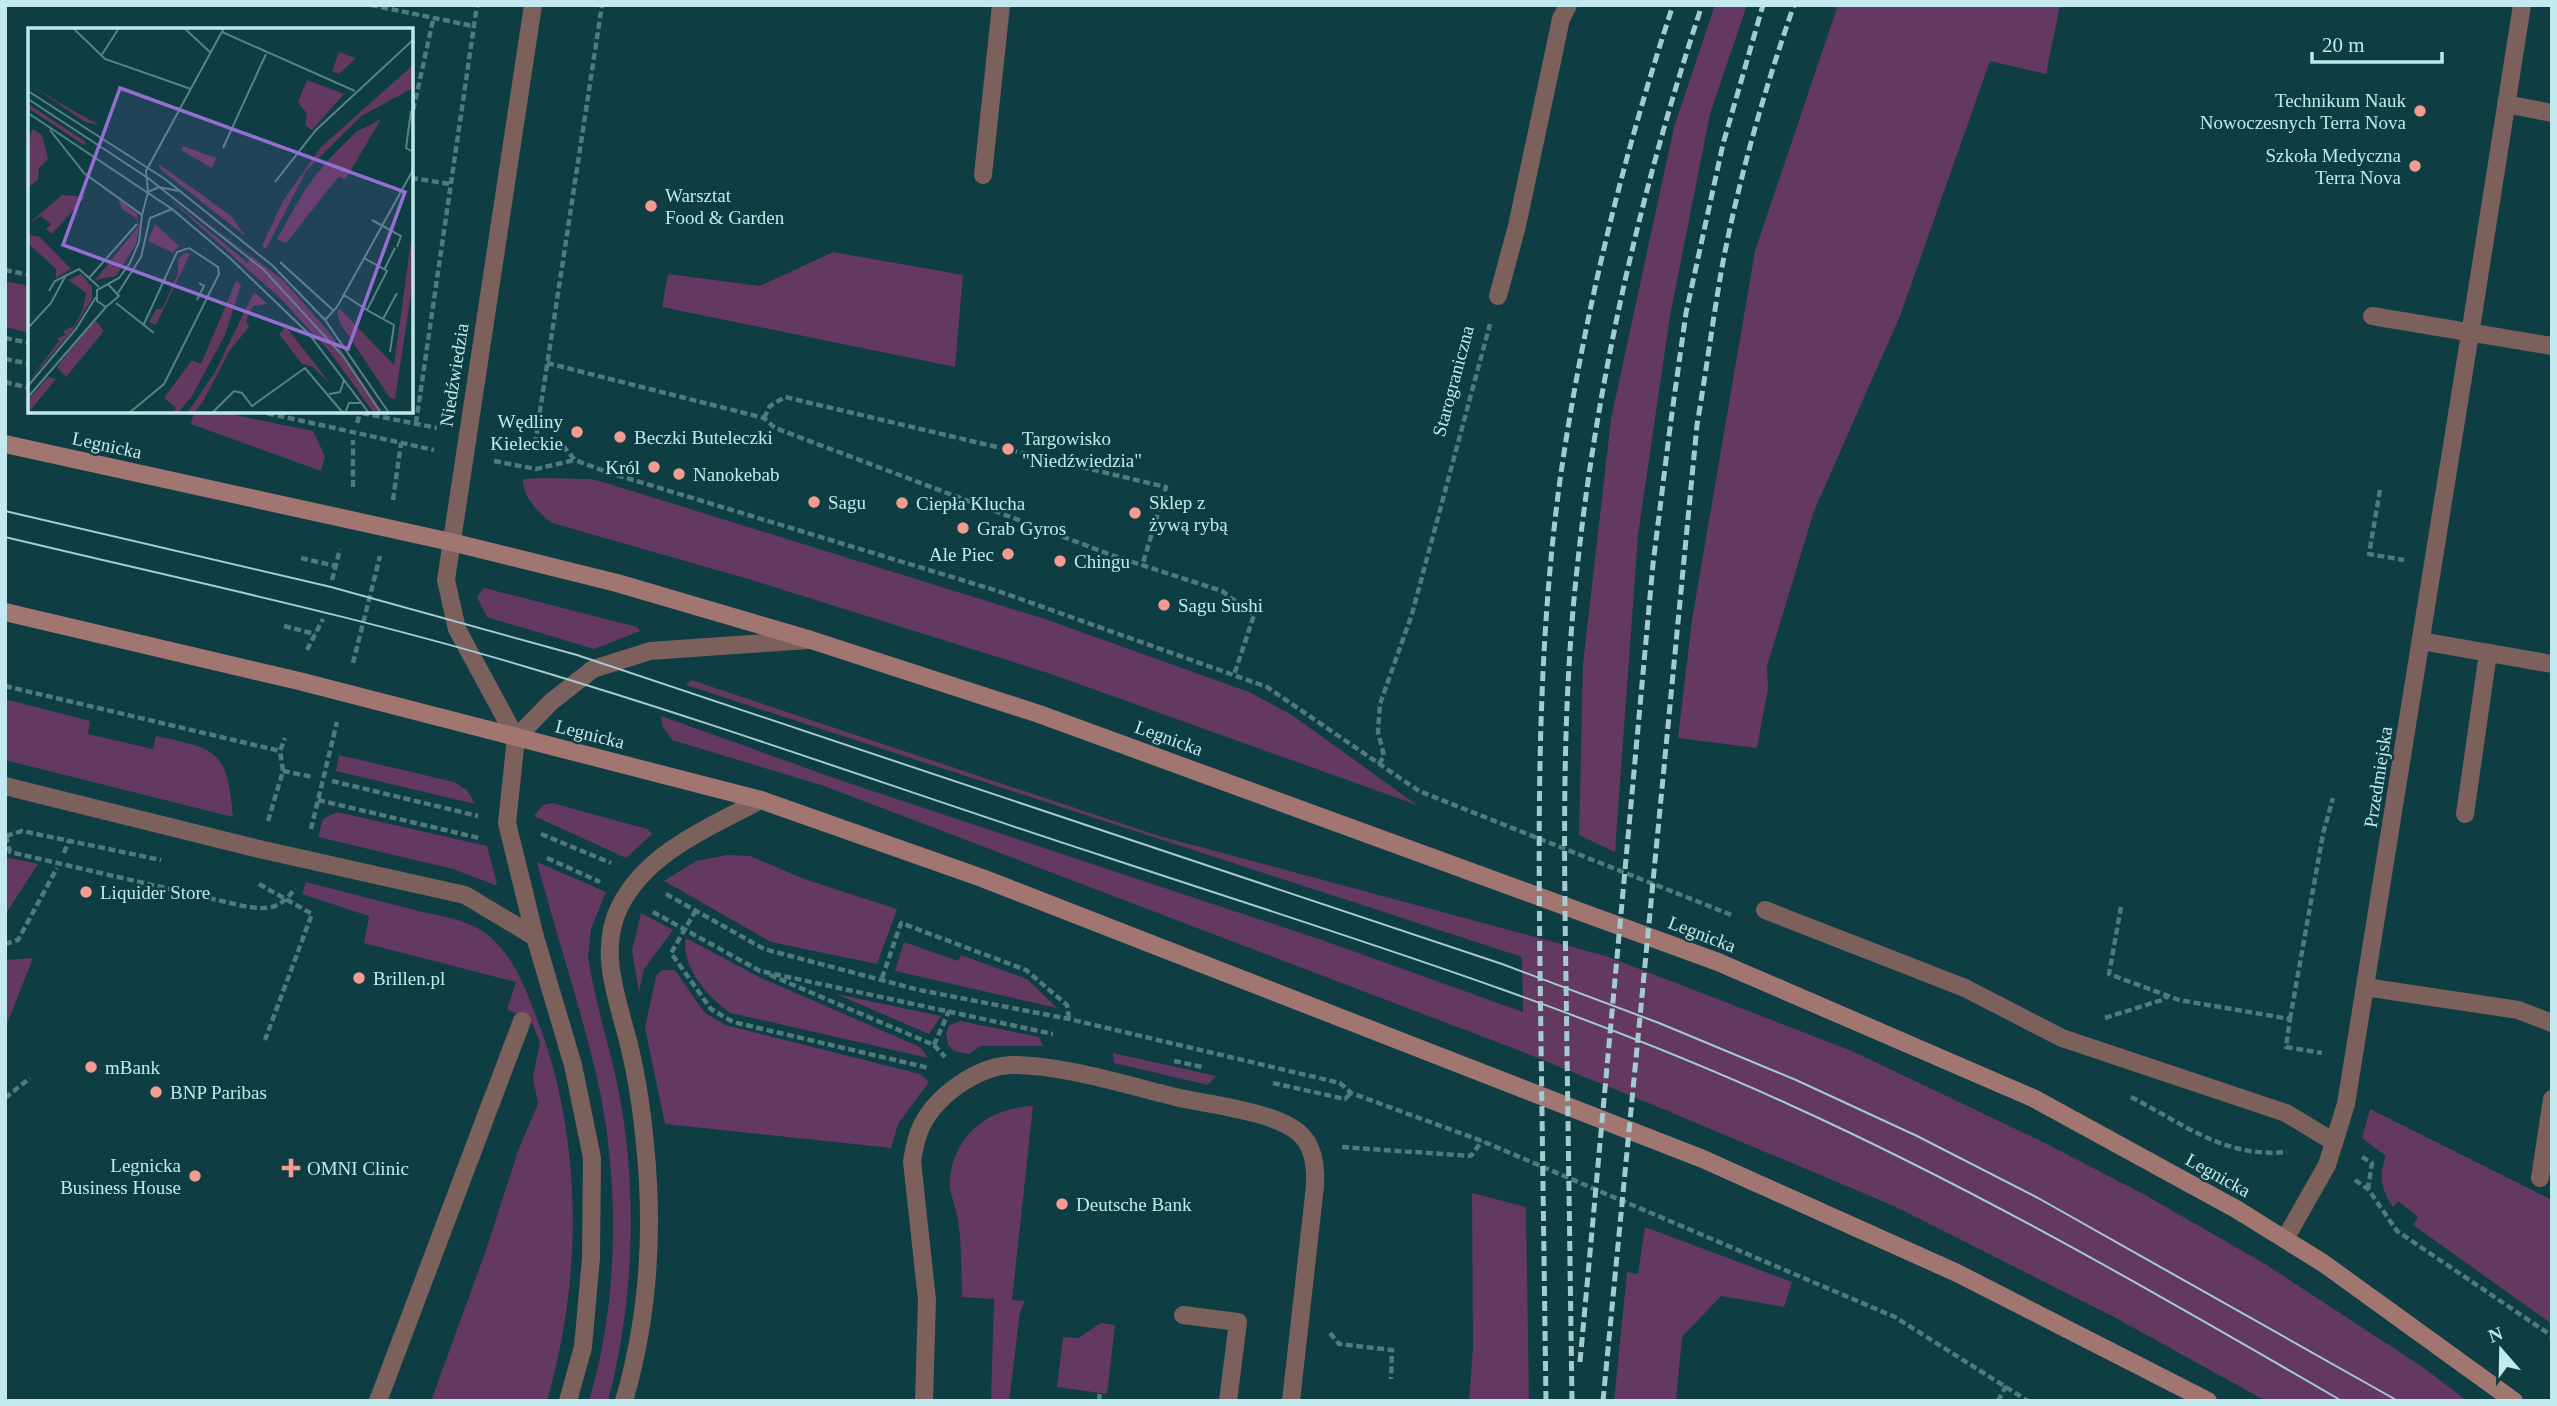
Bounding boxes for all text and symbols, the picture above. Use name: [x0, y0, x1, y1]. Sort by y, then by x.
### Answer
scale bar: [2312, 21, 2442, 65]
inset map: [28, 28, 413, 413]
text: 20 m: [2322, 33, 2365, 57]
place label: Technikum Nauk Nowoczesnych Terra Nova: [2200, 90, 2407, 133]
marker: Technikum Nauk Nowoczesnych Terra Nova: [2412, 103, 2428, 119]
place label: Szkoła Medyczna Terra Nova: [2265, 145, 2402, 188]
marker: Szkoła Medyczna Terra Nova: [2407, 158, 2423, 174]
place label: Warsztat Food & Garden: [665, 185, 785, 228]
marker: Warsztat Food & Garden: [643, 198, 659, 214]
street label: Niedźwiedzia: [435, 321, 473, 428]
street label: Starograniczna: [1428, 323, 1478, 439]
place label: Wędliny Kieleckie: [490, 411, 563, 454]
marker: Wędliny Kieleckie: [569, 424, 585, 440]
street label: Legnicka: [70, 427, 144, 463]
place label: Beczki Buteleczki: [634, 427, 773, 448]
place label: Targowisko "Niedźwiedzia": [1022, 428, 1142, 471]
marker: Beczki Buteleczki: [612, 429, 628, 445]
marker: Targowisko "Niedźwiedzia": [1000, 441, 1016, 457]
place label: Król: [605, 457, 640, 478]
marker: Król: [646, 459, 662, 475]
place label: Nanokebab: [693, 464, 780, 485]
marker: Nanokebab: [671, 466, 687, 482]
place label: Sagu: [828, 492, 867, 513]
place label: Sklep z żywą rybą: [1149, 492, 1228, 535]
place label: Ciepła Klucha: [916, 493, 1026, 514]
marker: Sagu: [806, 494, 822, 510]
marker: Ciepła Klucha: [894, 495, 910, 511]
marker: Sklep z żywą rybą: [1127, 505, 1143, 521]
place label: Grab Gyros: [977, 518, 1066, 539]
marker: Grab Gyros: [955, 520, 971, 536]
place label: Ale Piec: [929, 544, 994, 565]
marker: Ale Piec: [1000, 546, 1016, 562]
place label: Chingu: [1074, 551, 1130, 572]
marker: Chingu: [1052, 553, 1068, 569]
place label: Sagu Sushi: [1178, 595, 1263, 616]
marker: Sagu Sushi: [1156, 597, 1172, 613]
street label: Legnicka: [553, 715, 627, 753]
street label: Legnicka: [1132, 716, 1206, 760]
street label: Przedmiejska: [2360, 724, 2396, 829]
place label: Liquider Store: [100, 882, 210, 903]
marker: Liquider Store: [78, 884, 94, 900]
street label: Legnicka: [1665, 912, 1739, 957]
place label: Brillen.pl: [373, 968, 445, 989]
marker: Brillen.pl: [351, 970, 367, 986]
place label: mBank: [105, 1057, 160, 1078]
marker: mBank: [83, 1059, 99, 1075]
place label: BNP Paribas: [170, 1082, 267, 1103]
marker: BNP Paribas: [148, 1084, 164, 1100]
street label: Legnicka: [2182, 1149, 2254, 1202]
place label: Legnicka Business House: [60, 1155, 182, 1198]
marker: OMNI Clinic: [281, 1158, 301, 1178]
place label: OMNI Clinic: [307, 1158, 409, 1179]
marker: Legnicka Business House: [187, 1168, 203, 1184]
place label: Deutsche Bank: [1076, 1194, 1192, 1215]
marker: Deutsche Bank: [1054, 1196, 1070, 1212]
north arrow: [2466, 1315, 2536, 1385]
text: N: [2485, 1322, 2506, 1347]

